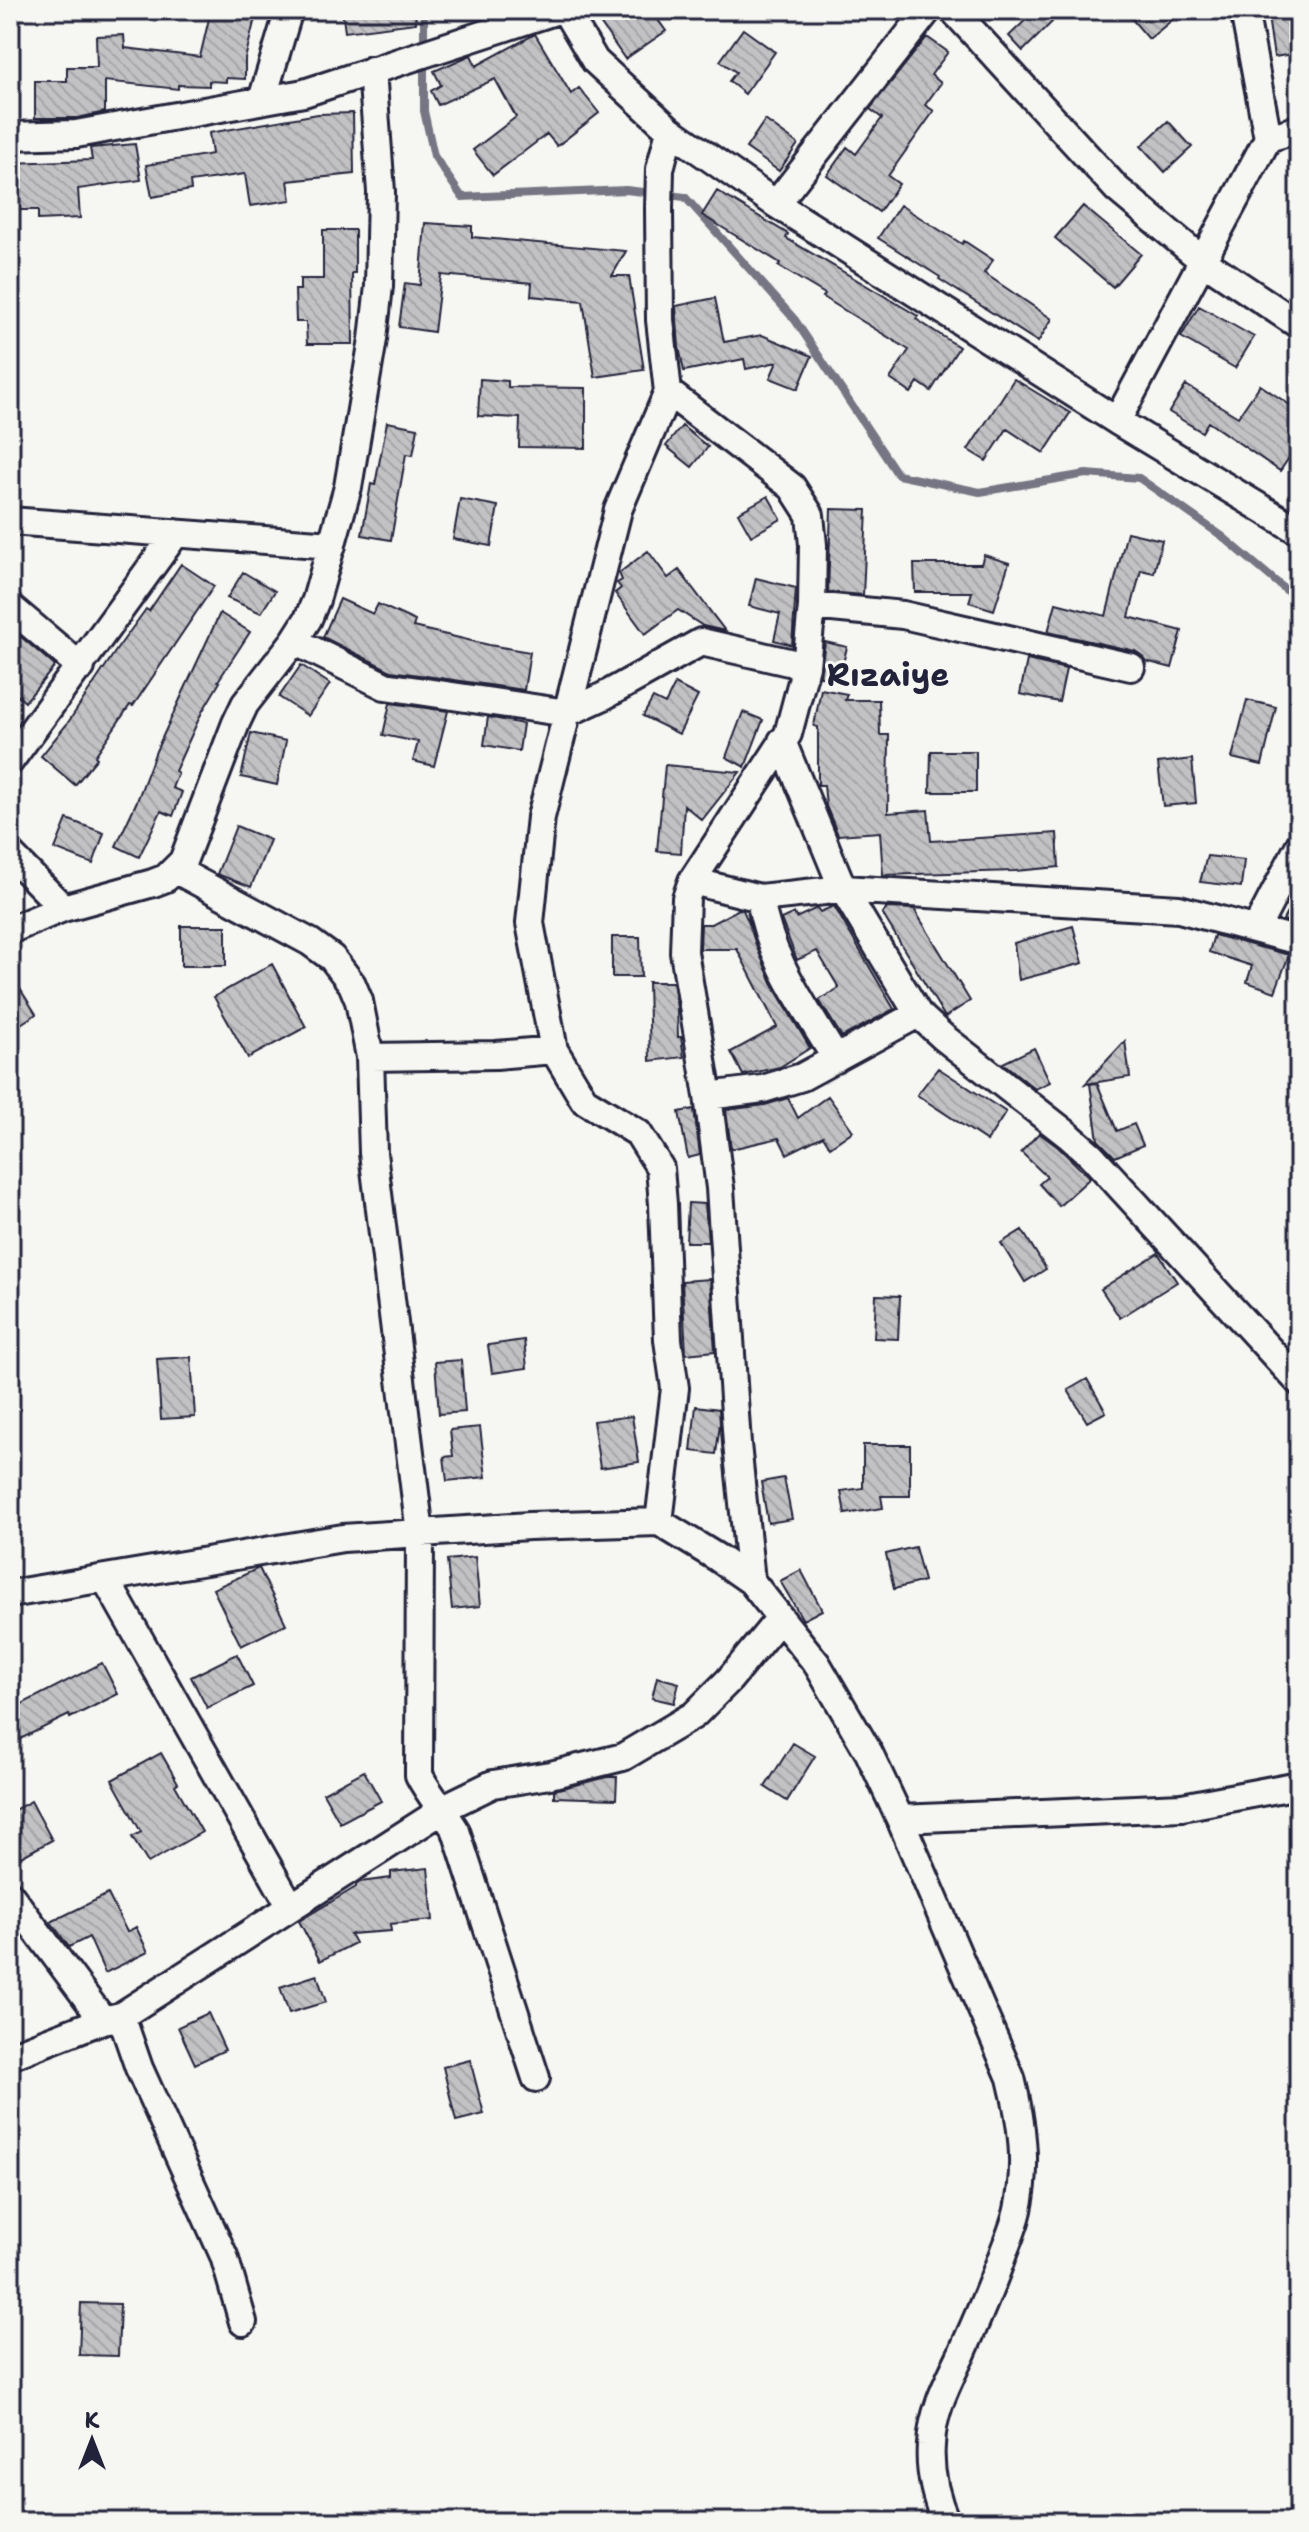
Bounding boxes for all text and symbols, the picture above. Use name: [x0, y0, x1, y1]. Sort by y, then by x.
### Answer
district label: Rızaiye: [826, 653, 950, 696]
north arrow: [52, 2400, 132, 2480]
text: K: [84, 2406, 100, 2435]

